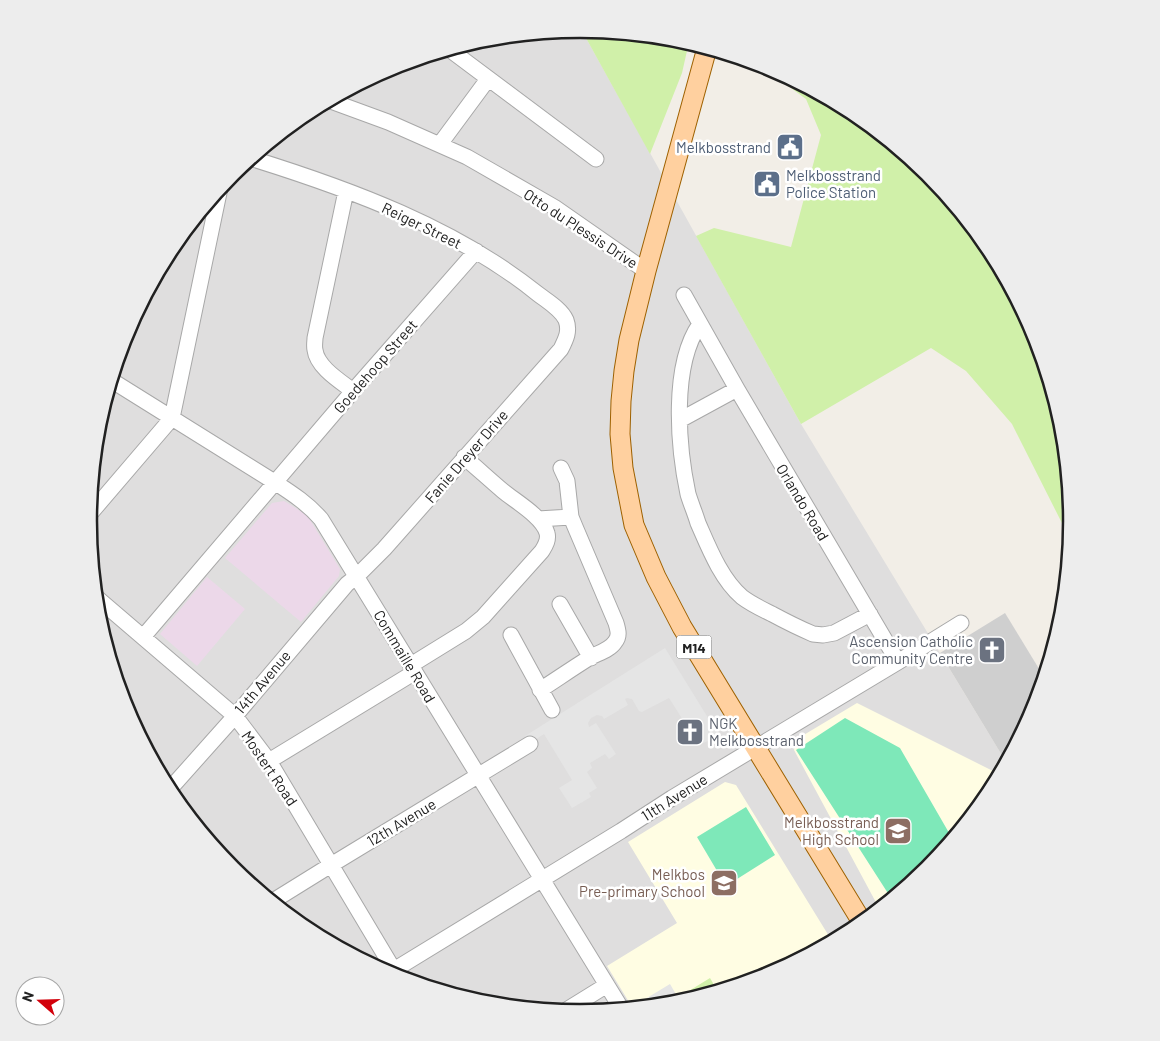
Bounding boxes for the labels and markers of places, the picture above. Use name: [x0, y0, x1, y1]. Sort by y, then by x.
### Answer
public building icon: Melkbosstrand: [775, 132, 805, 162]
place label: Melkbosstrand: [676, 138, 771, 156]
place label: Melkbosstrand Police Station: [786, 166, 881, 201]
public building icon: Melkbosstrand Police Station: [752, 169, 782, 199]
place label: Ascension Catholic Community Centre: [849, 632, 973, 667]
church icon: Ascension Catholic Community Centre: [977, 635, 1007, 665]
place label: NGK Melkbosstrand: [709, 714, 804, 749]
church icon: NGK Melkbosstrand: [675, 717, 705, 747]
place label: Melkbosstrand High School: [784, 813, 879, 848]
school or university icon: Melkbosstrand High School: [883, 816, 913, 846]
place label: Melkbos Pre-primary School: [579, 865, 705, 900]
school or university icon: Melkbos Pre-primary School: [709, 868, 739, 898]

